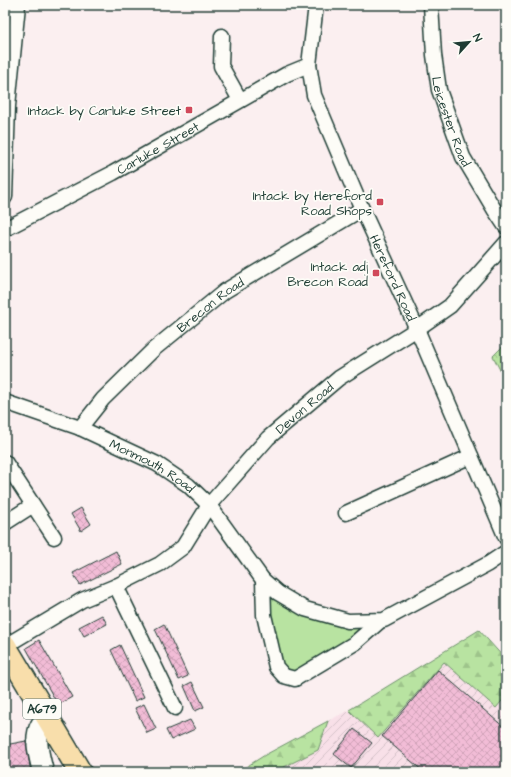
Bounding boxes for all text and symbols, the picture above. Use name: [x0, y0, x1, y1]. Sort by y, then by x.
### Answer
north arrow: [449, 22, 489, 62]
text: N: [469, 31, 486, 44]
street label: Leicester Road: [427, 75, 475, 171]
place label: Intack by Carluke Street: [28, 102, 182, 121]
marker: Intack by Carluke Street: [184, 105, 194, 115]
street label: Carluke Street: [114, 118, 203, 179]
place label: Intack by Hereford Road Shops: [253, 187, 372, 220]
marker: Intack by Hereford Road Shops: [375, 197, 385, 207]
street label: Hereford Road: [365, 232, 420, 324]
place label: Intack adj Brecon Road: [287, 258, 369, 291]
marker: Intack adj Brecon Road: [371, 268, 381, 278]
street label: Brecon Road: [173, 274, 248, 337]
street label: Devon Road: [272, 378, 338, 438]
street label: Monmouth Road: [106, 435, 199, 497]
road number: A679: [23, 699, 61, 719]

